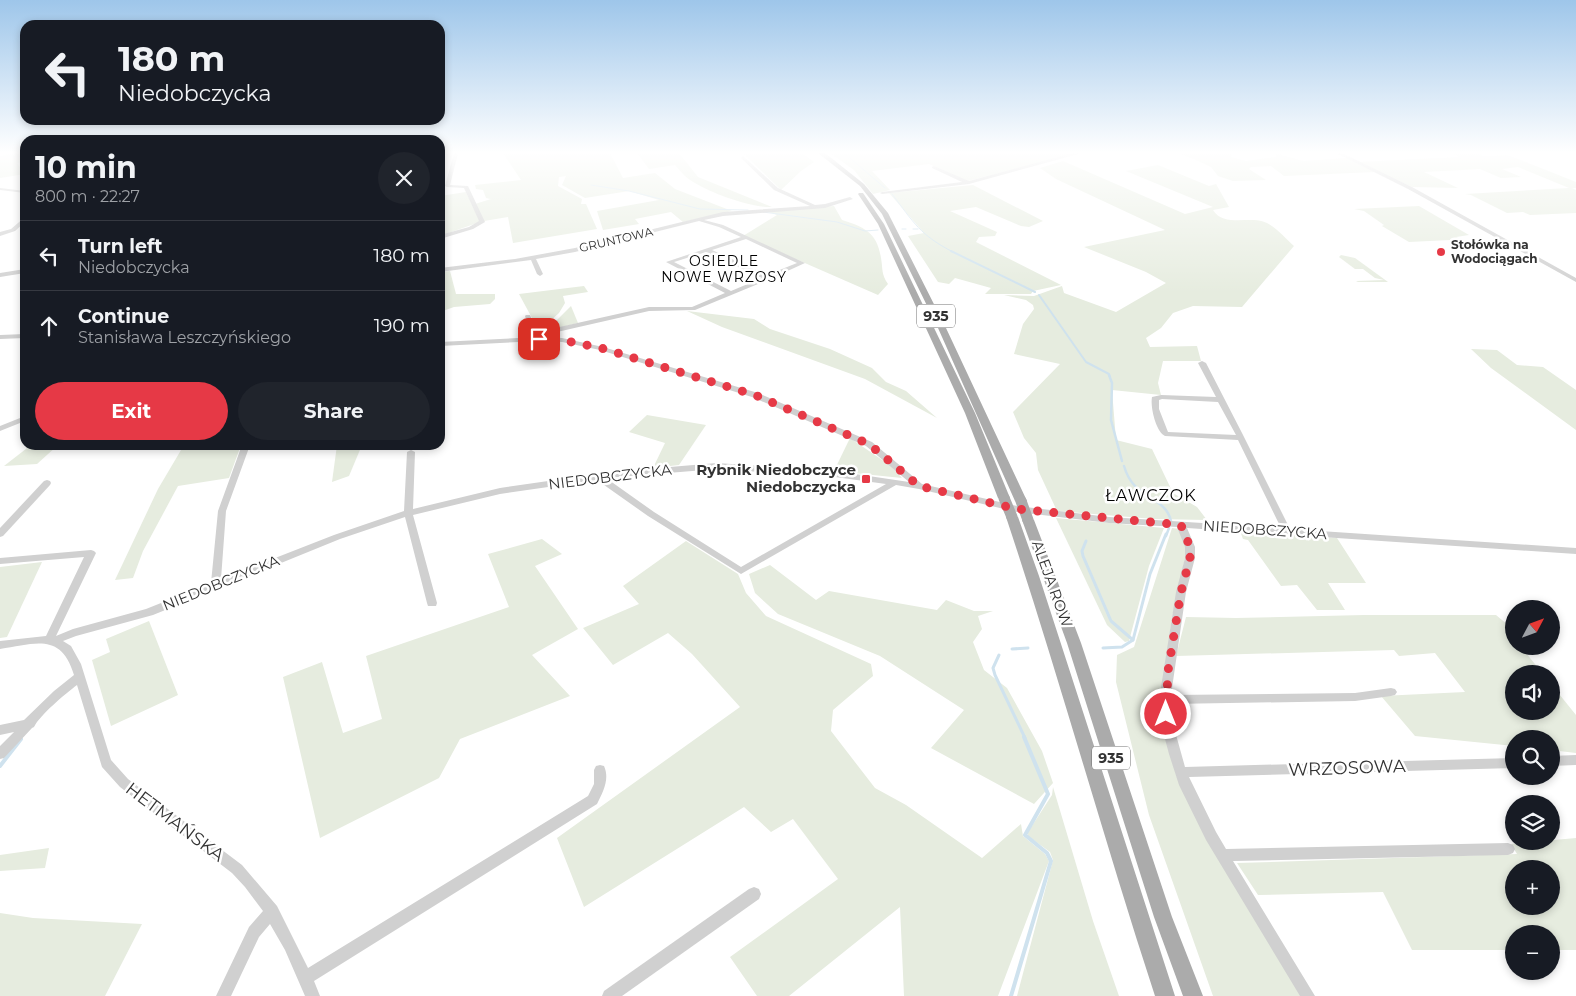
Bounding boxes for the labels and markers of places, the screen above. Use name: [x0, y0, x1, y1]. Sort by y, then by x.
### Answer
place label: Stołówka na Wodociągach: [1451, 237, 1538, 267]
marker: Stołówka na Wodociągach: [1435, 246, 1447, 258]
pin: [518, 318, 560, 360]
place label: Rybnik Niedobczyce Niedobczycka: [696, 460, 856, 496]
marker: Rybnik Niedobczyce Niedobczycka: [860, 473, 872, 485]

